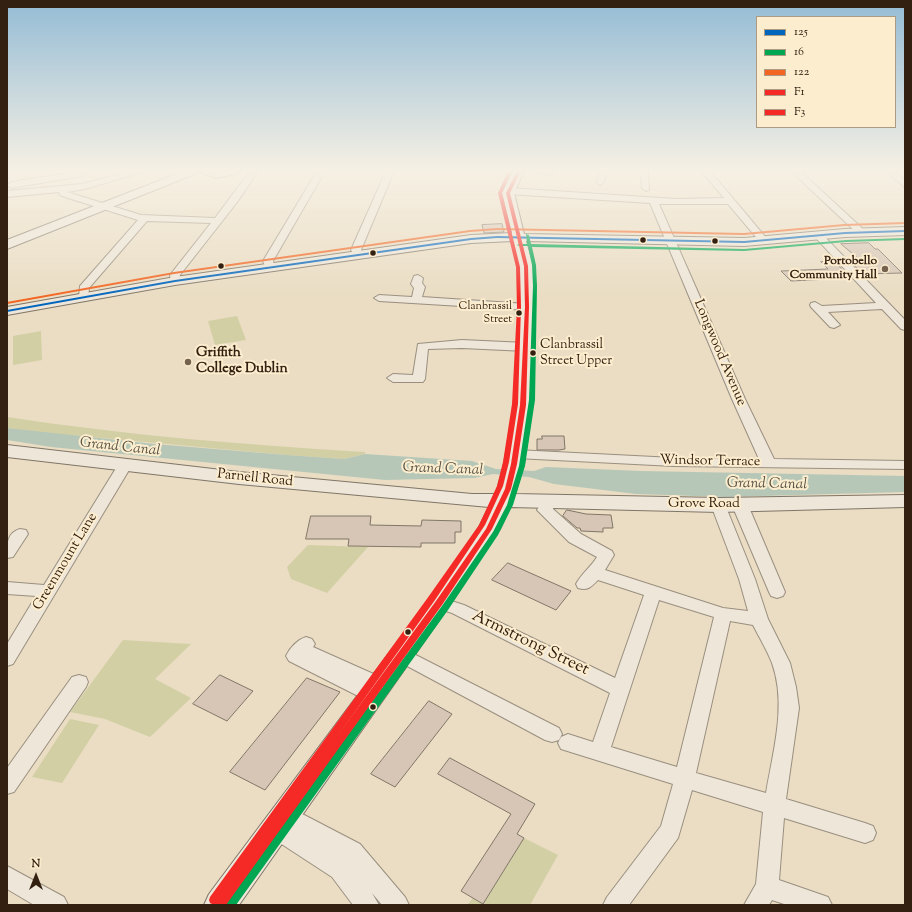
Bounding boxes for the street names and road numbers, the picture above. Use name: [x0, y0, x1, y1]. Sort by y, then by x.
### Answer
street label: Longwood Avenue: [689, 297, 749, 409]
street label: Windsor Terrace: [659, 453, 761, 471]
street label: Parnell Road: [216, 467, 294, 491]
street label: Grove Road: [668, 497, 740, 513]
street label: Greenmount Lane: [30, 510, 102, 614]
street label: Armstrong Street: [468, 607, 592, 681]

